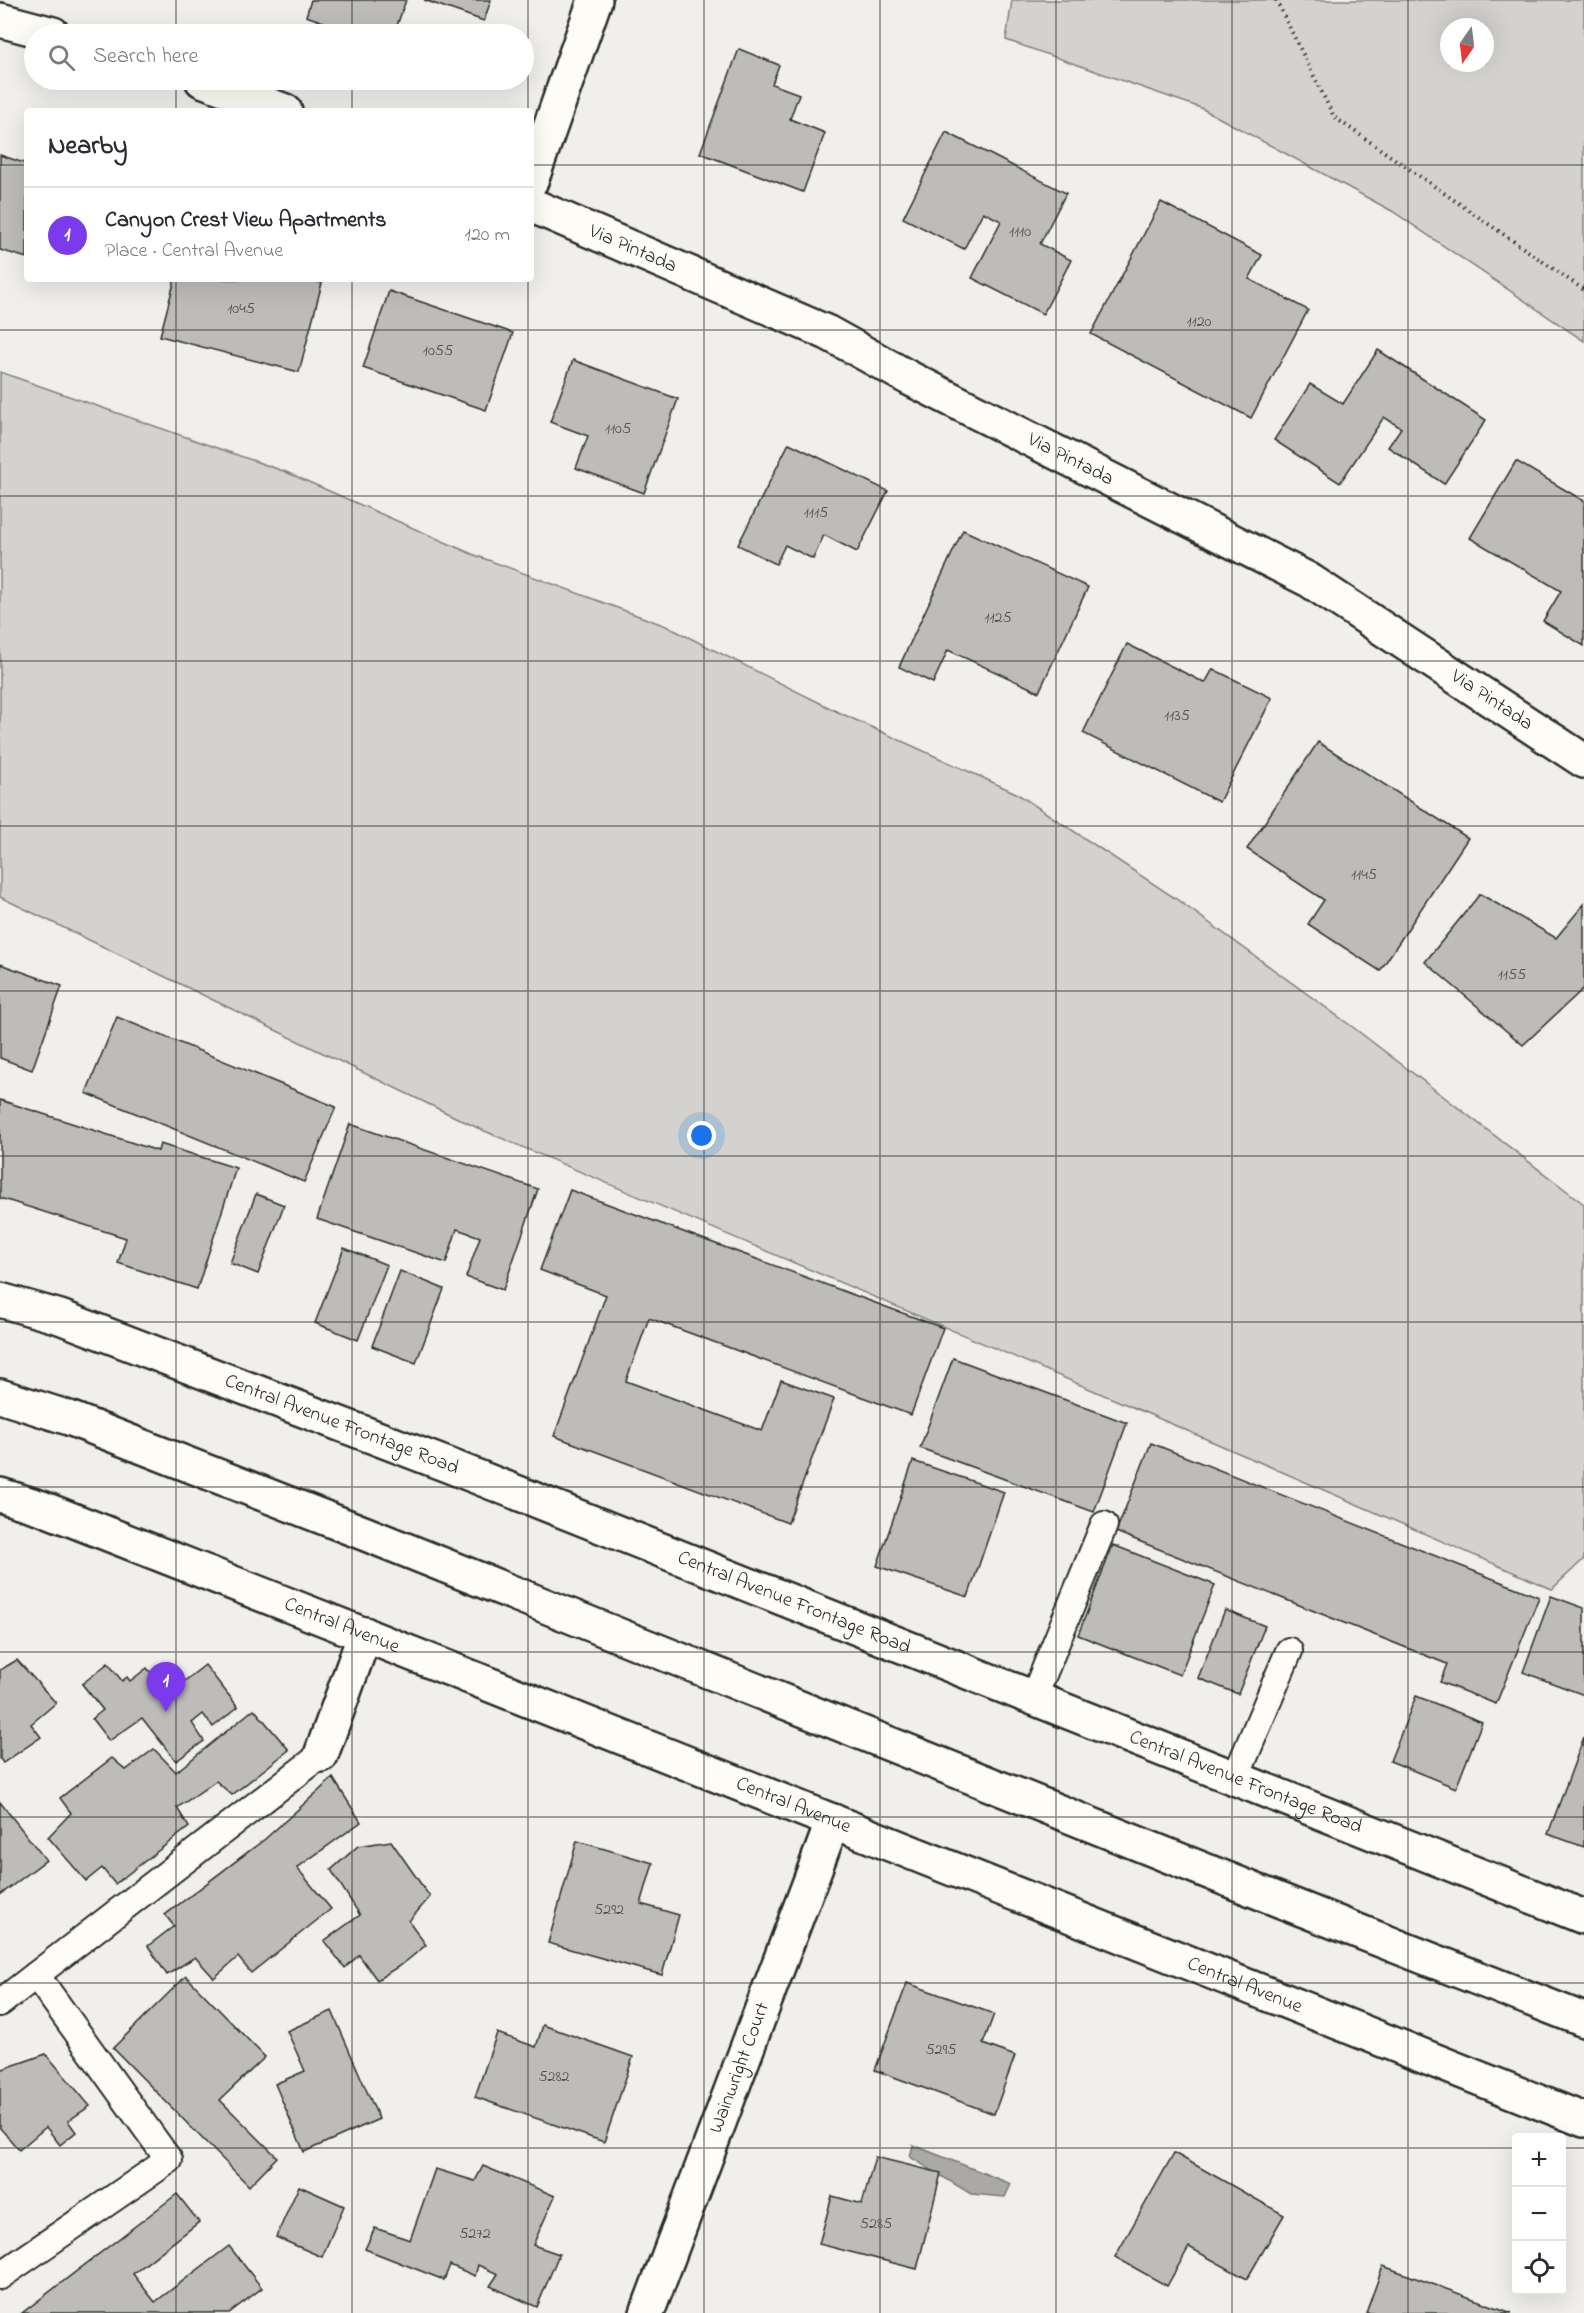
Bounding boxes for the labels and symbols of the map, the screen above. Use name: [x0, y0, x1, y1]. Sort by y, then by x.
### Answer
north arrow: [1440, 18, 1494, 72]
street label: Via Pintada: [583, 217, 682, 281]
house number: 1110: [1009, 220, 1031, 244]
house number: 1045: [227, 297, 255, 321]
house number: 1120: [1186, 310, 1212, 334]
house number: 1055: [423, 339, 453, 363]
house number: 1105: [605, 417, 631, 441]
street label: Via Pintada: [1021, 425, 1119, 494]
house number: 1115: [804, 501, 828, 525]
house number: 1125: [984, 606, 1012, 630]
street label: Via Pintada: [1444, 662, 1539, 738]
house number: 1135: [1164, 704, 1190, 728]
house number: 1145: [1351, 863, 1377, 887]
house number: 1155: [1498, 963, 1526, 987]
your location: [687, 1121, 716, 1150]
street label: Central Avenue Frontage Road: [220, 1367, 463, 1483]
street label: Central Avenue Frontage Road: [673, 1543, 915, 1662]
street label: Central Avenue: [280, 1590, 404, 1662]
pin: 1: [146, 1662, 186, 1712]
street label: Central Avenue Frontage Road: [1125, 1723, 1366, 1842]
street label: Central Avenue: [731, 1769, 855, 1841]
house number: 5292: [594, 1898, 624, 1922]
street label: Central Avenue: [1183, 1950, 1307, 2022]
street label: Wainwright Court: [702, 1998, 778, 2138]
house number: 5295: [925, 2038, 957, 2062]
house number: 5282: [538, 2065, 570, 2089]
house number: 5285: [860, 2212, 892, 2236]
house number: 5272: [459, 2222, 491, 2246]

